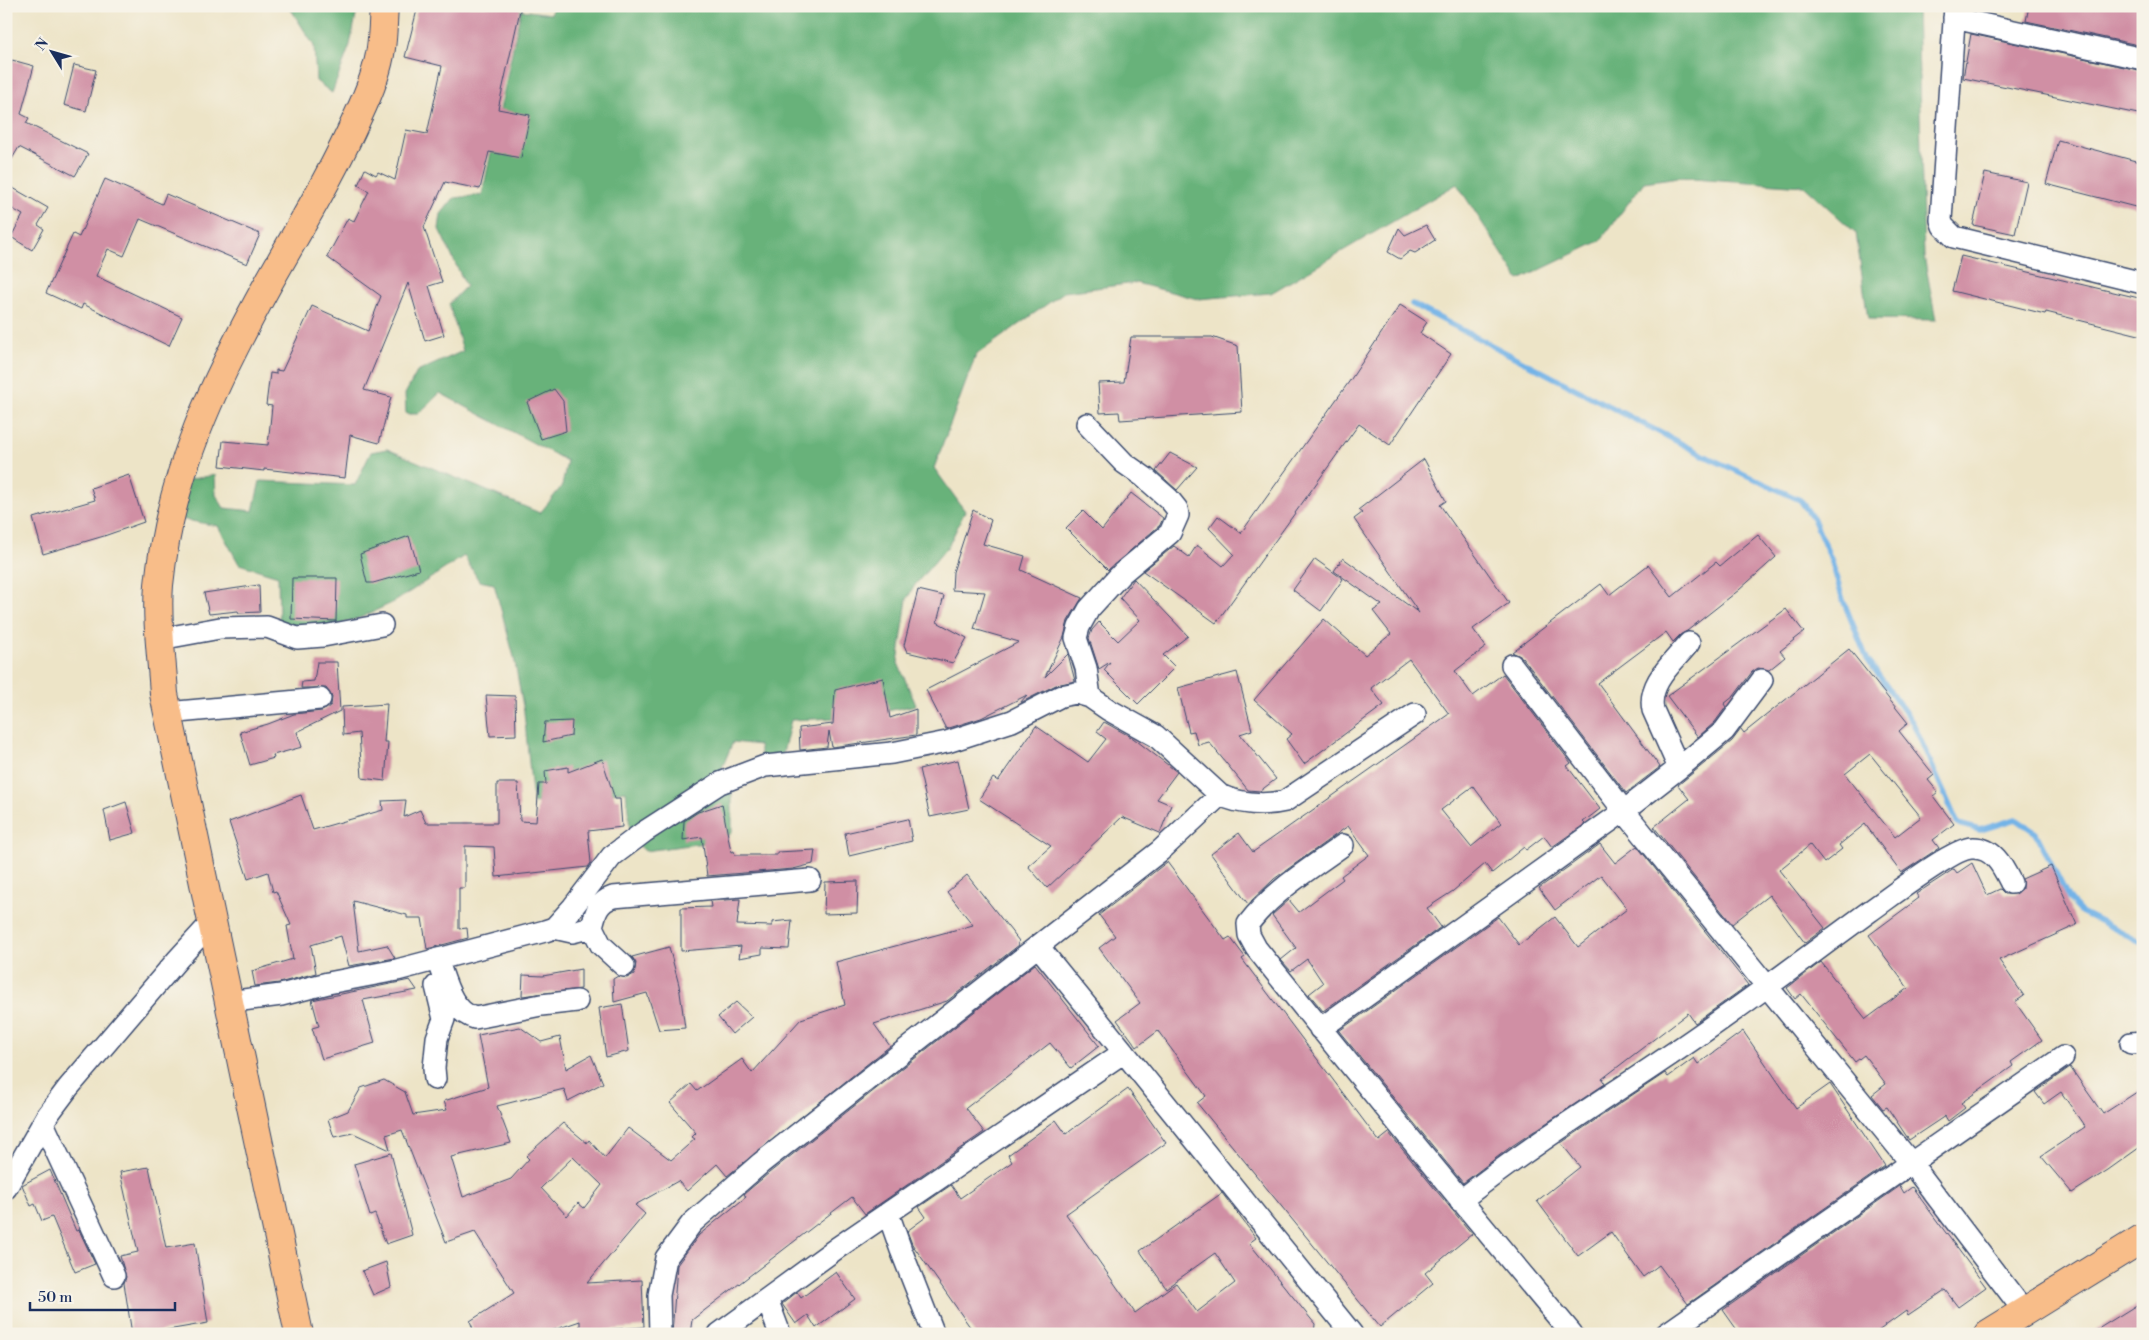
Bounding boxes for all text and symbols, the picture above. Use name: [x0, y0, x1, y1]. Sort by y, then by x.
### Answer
north arrow: [28, 28, 78, 78]
text: N: [32, 35, 53, 55]
scale bar: [30, 1280, 175, 1312]
text: 50 m: [38, 1288, 72, 1307]

